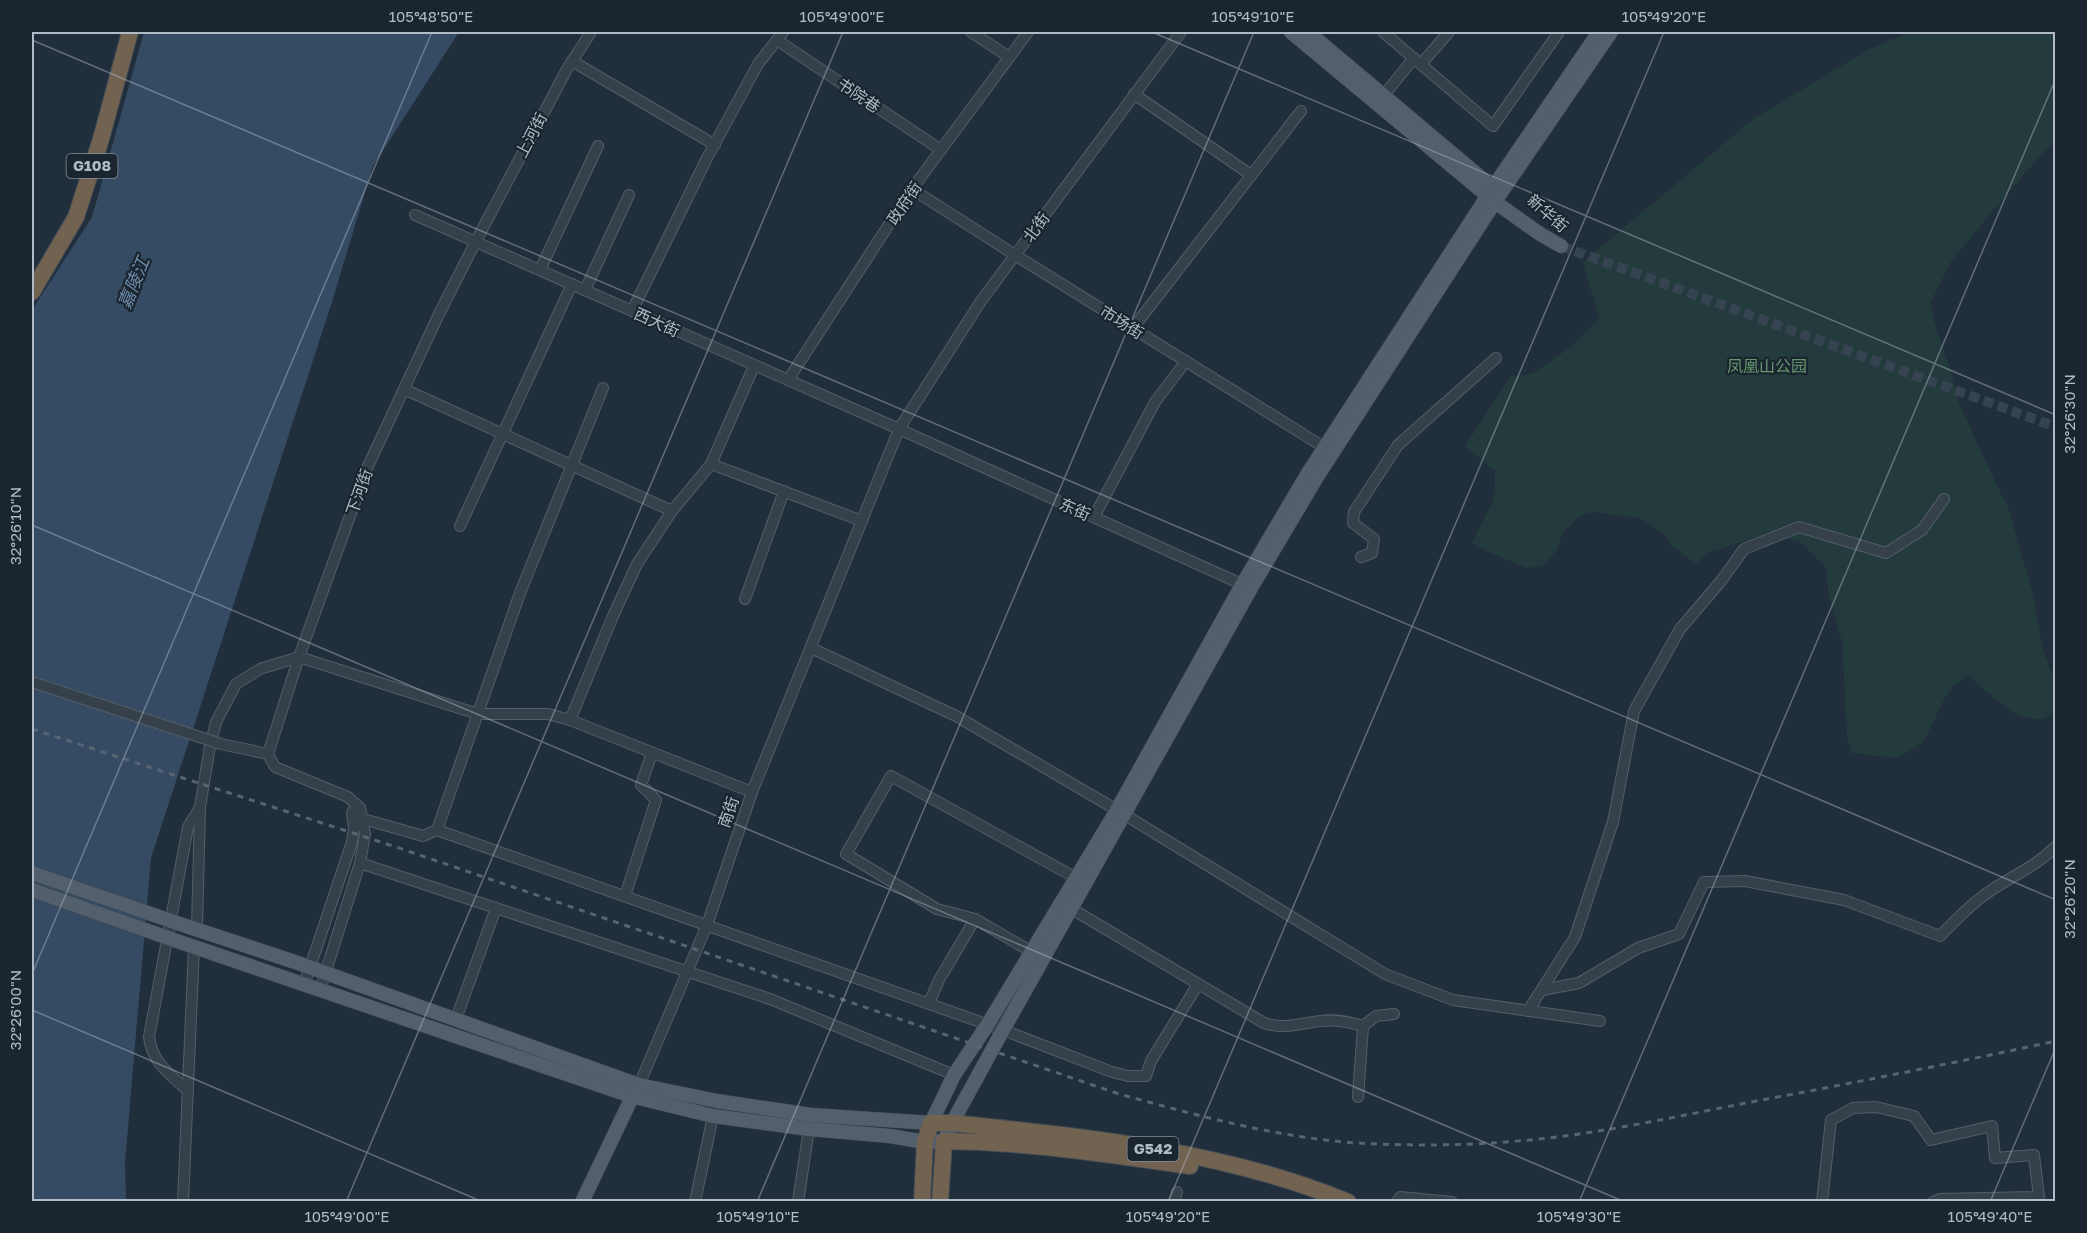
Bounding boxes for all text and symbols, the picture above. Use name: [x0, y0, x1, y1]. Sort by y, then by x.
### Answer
text: 105°48'50"E: [389, 7, 473, 25]
text: 105°49'00"E: [800, 7, 884, 25]
text: 105°49'10"E: [1212, 7, 1294, 25]
text: 105°49'20"E: [1622, 7, 1706, 25]
street label: 书院巷: [834, 73, 884, 117]
street label: 上河街: [511, 109, 551, 161]
road number: G108: [66, 154, 118, 178]
street label: 政府街: [882, 178, 926, 228]
street label: 新华街: [1523, 190, 1573, 236]
street label: 北街: [1018, 208, 1054, 246]
water label: 嘉陵江: [113, 252, 154, 312]
street label: 市场街: [1096, 301, 1148, 343]
street label: 西大街: [631, 303, 683, 341]
park label: 凤凰山公园: [1727, 356, 1807, 376]
text: 32°26'30"N: [2060, 374, 2078, 454]
street label: 下河街: [341, 466, 377, 518]
text: 32°26'10"N: [6, 487, 24, 565]
street label: 东街: [1056, 493, 1094, 525]
street label: 南街: [713, 794, 743, 830]
text: 32°26'20"N: [2060, 859, 2078, 939]
text: 32°26'00"N: [6, 970, 24, 1050]
road number: G542: [1128, 1137, 1178, 1161]
text: 105°49'00"E: [305, 1207, 389, 1225]
text: 105°49'10"E: [717, 1207, 799, 1225]
text: 105°49'20"E: [1126, 1207, 1210, 1225]
text: 105°49'30"E: [1537, 1207, 1621, 1225]
text: 105°49'40"E: [1948, 1207, 2032, 1225]

